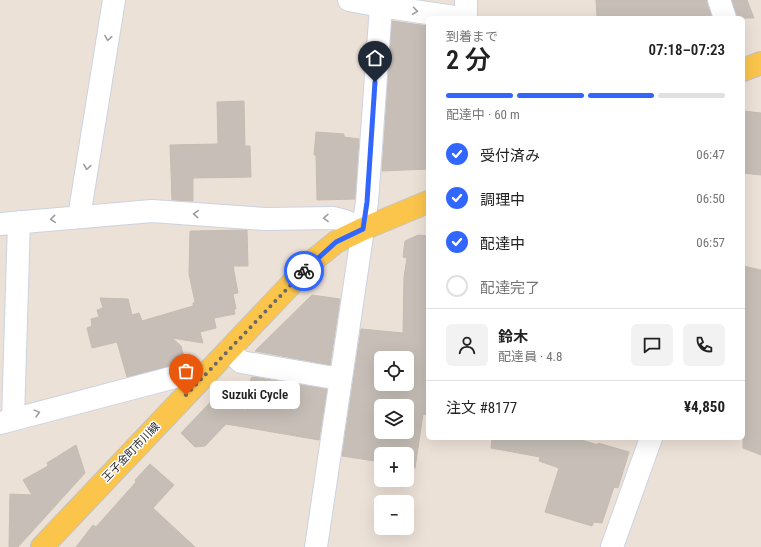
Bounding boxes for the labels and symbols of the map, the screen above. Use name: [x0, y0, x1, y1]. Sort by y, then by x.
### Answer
one-way arrow: [412, 6, 418, 15]
one-way arrow: [104, 35, 113, 42]
pin: [358, 41, 392, 82]
one-way arrow: [83, 164, 92, 170]
one-way arrow: [193, 210, 199, 219]
one-way arrow: [50, 214, 56, 223]
one-way arrow: [323, 214, 329, 222]
courier: [284, 251, 324, 291]
pin: [169, 354, 203, 395]
callout: Suzuki Cycle: [210, 381, 300, 409]
one-way arrow: [34, 409, 41, 417]
street label: 王子金町市川線: [100, 420, 162, 484]

